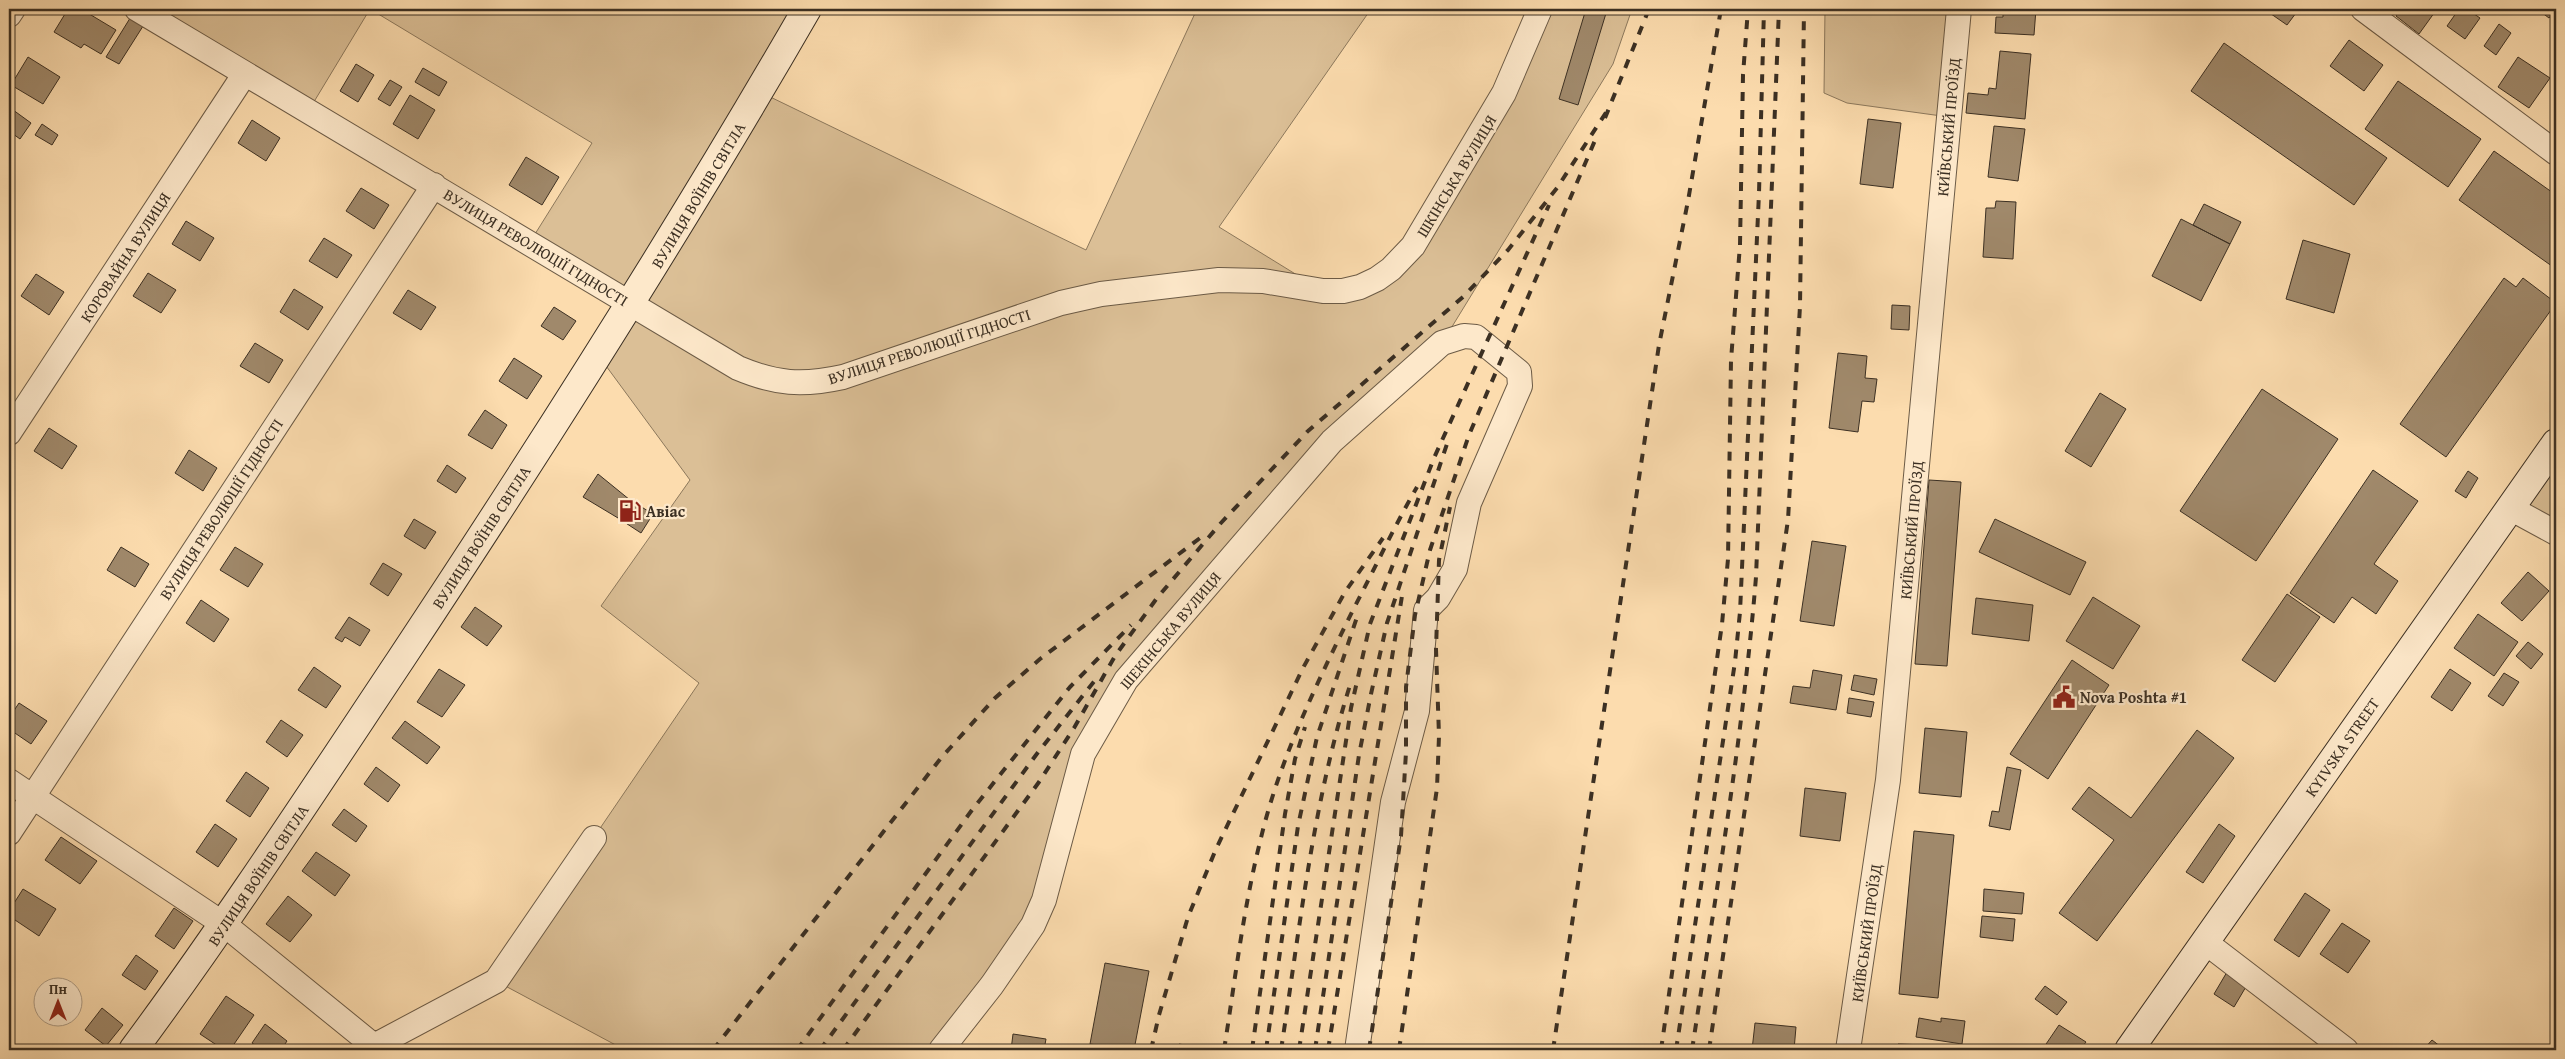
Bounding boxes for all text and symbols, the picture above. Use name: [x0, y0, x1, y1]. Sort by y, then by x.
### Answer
street label: КИЇВСЬКИЙ ПРОЇЗД: [1930, 57, 1966, 197]
street label: ШКІНСЬКА ВУЛИЦЯ: [1410, 110, 1502, 242]
street label: ВУЛИЦЯ ВОЇНІВ СВІТЛА: [645, 117, 751, 272]
street label: ВУЛИЦЯ РЕВОЛЮЦІЇ ГІДНОСТІ: [439, 182, 633, 312]
street label: КОРОВАЙНА ВУЛИЦЯ: [74, 187, 176, 327]
street label: ВУЛИЦЯ РЕВОЛЮЦІЇ ГІДНОСТІ: [825, 302, 1034, 390]
street label: ВУЛИЦЯ РЕВОЛЮЦІЇ ГІДНОСТІ: [153, 414, 289, 604]
street label: ВУЛИЦЯ ВОЇНІВ СВІТЛА: [426, 460, 537, 613]
street label: КИЇВСЬКИЙ ПРОЇЗД: [1893, 460, 1929, 600]
fuel station icon: Авіас: [617, 498, 643, 524]
place label: Авіас: [646, 499, 686, 523]
street label: ШЕКІНСЬКА ВУЛИЦЯ: [1114, 566, 1227, 694]
public building icon: Nova Poshta #1: [2051, 684, 2077, 710]
place label: Nova Poshta #1: [2080, 685, 2187, 709]
street label: KYIVSKA STREET: [2299, 693, 2385, 801]
street label: ВУЛИЦЯ ВОЇНІВ СВІТЛА: [202, 799, 315, 951]
street label: КИЇВСЬКИЙ ПРОЇЗД: [1844, 862, 1888, 1004]
north arrow: [32, 976, 82, 1026]
text: Пн: [49, 979, 67, 999]

